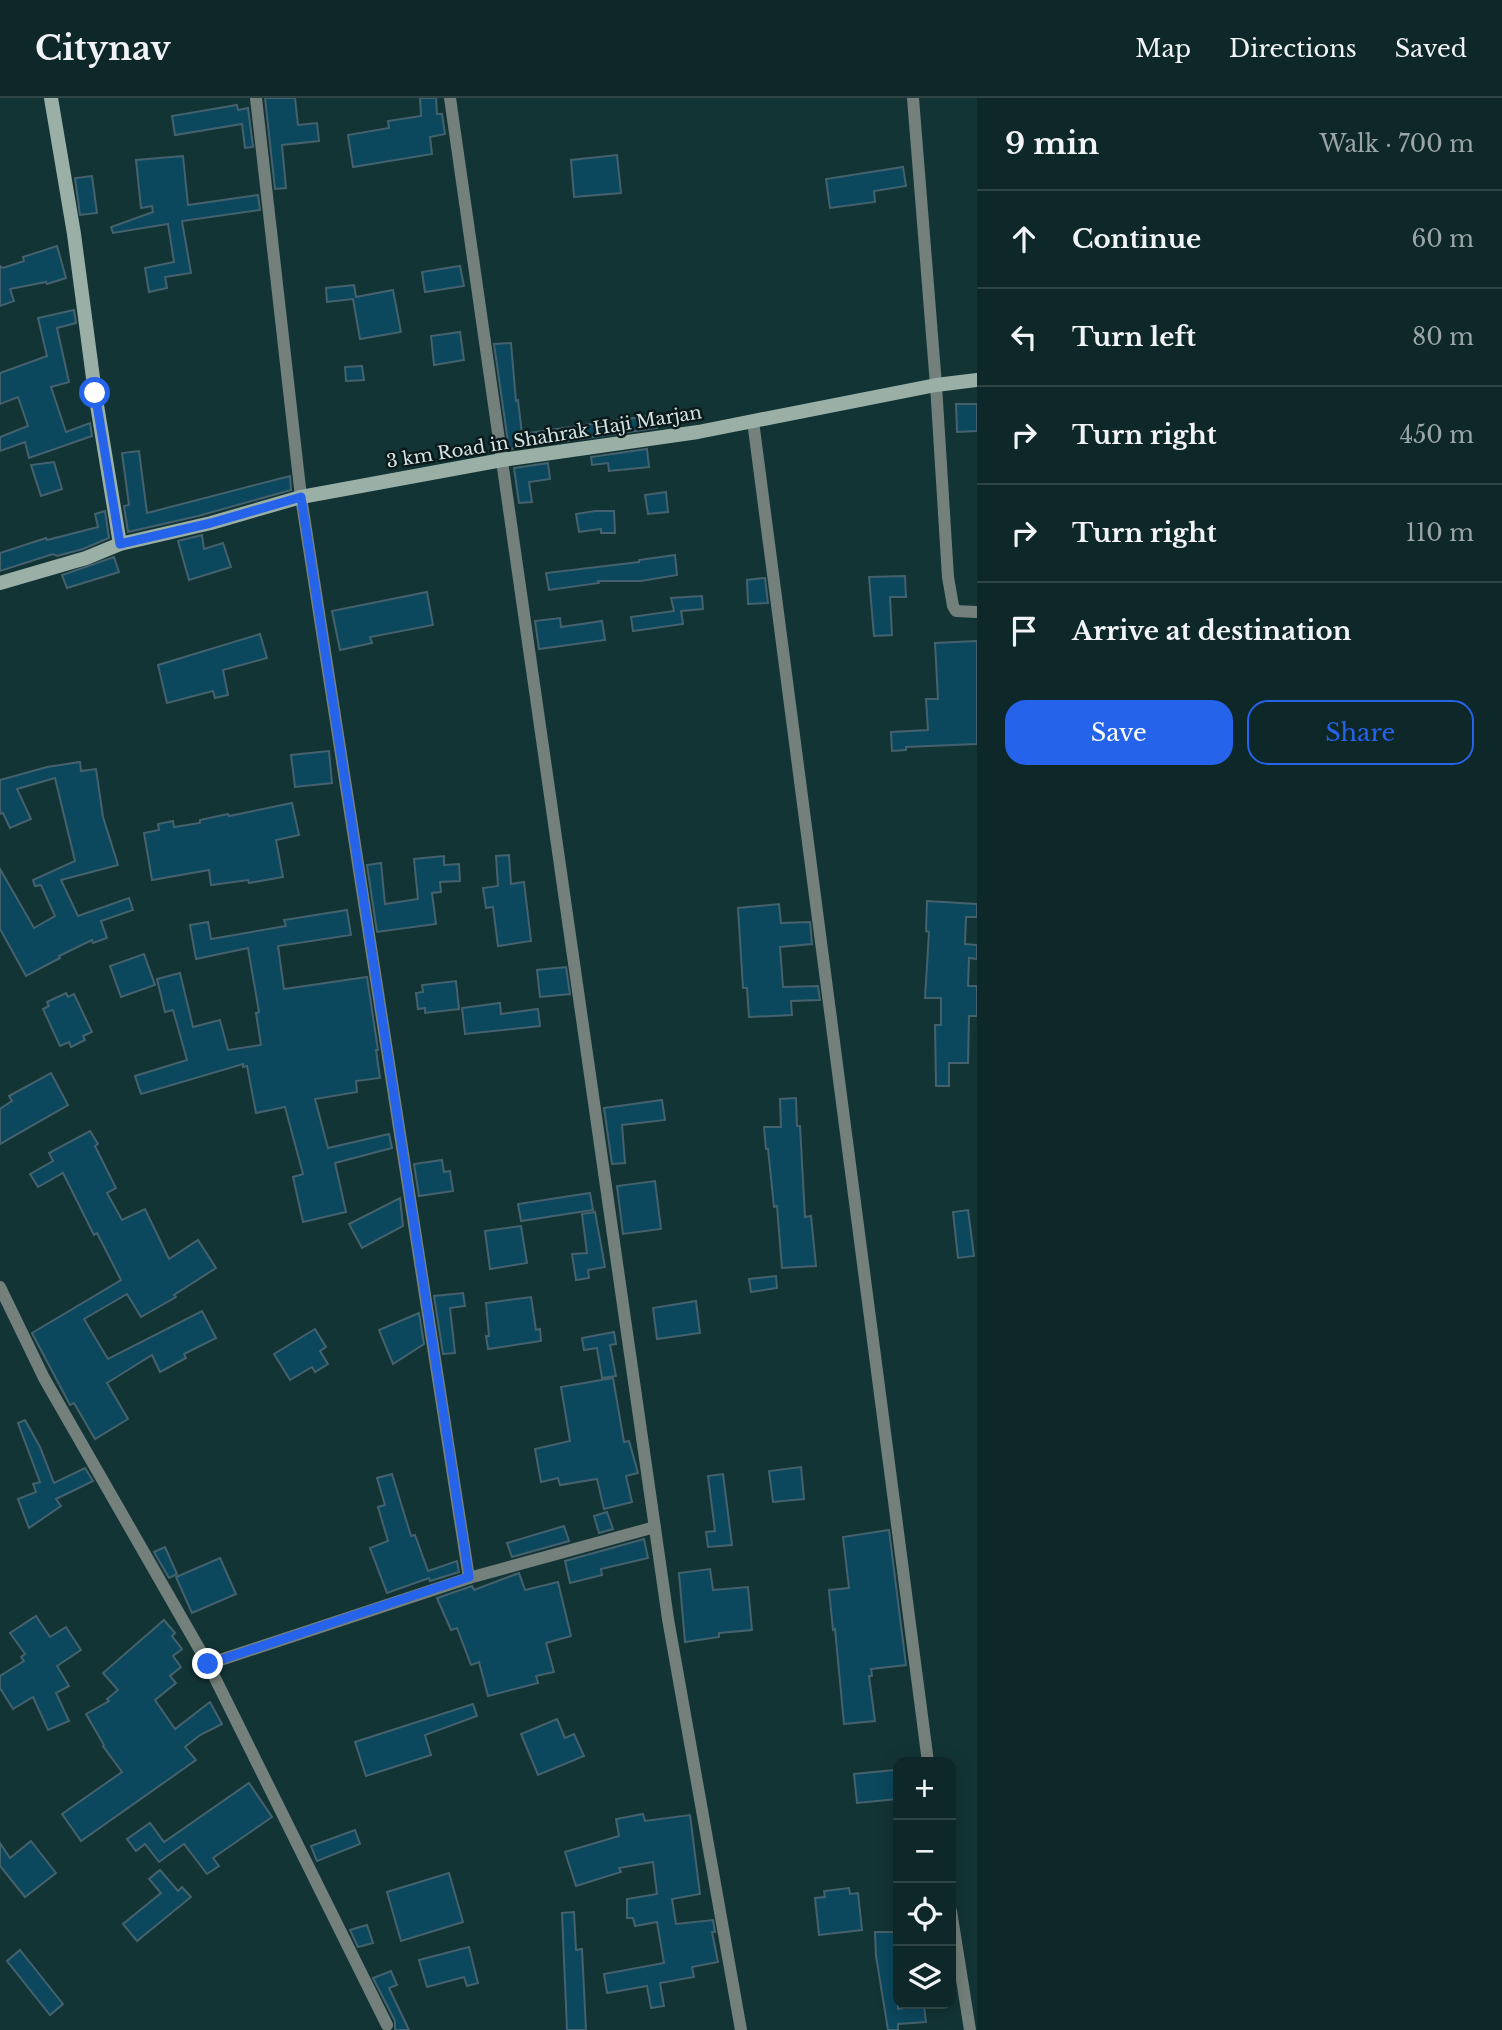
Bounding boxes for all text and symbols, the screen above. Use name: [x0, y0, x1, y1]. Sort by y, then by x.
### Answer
text: Citynav: [35, 28, 171, 69]
text: Map: [1135, 34, 1191, 63]
text: Directions: [1229, 34, 1357, 63]
text: Saved: [1395, 34, 1467, 63]
text: 9 min: [1005, 125, 1099, 162]
text: Walk · 700 m: [1319, 130, 1474, 158]
icon: ahead: [1005, 220, 1043, 258]
text: Continue: [1072, 223, 1201, 255]
text: 60 m: [1412, 225, 1474, 253]
icon: left: [1005, 318, 1043, 356]
text: Turn left: [1072, 321, 1196, 353]
text: 80 m: [1412, 323, 1474, 351]
route start: [79, 377, 110, 408]
street label: 3 km Road in Shahrak Haji Marjan: [385, 401, 703, 473]
icon: right: [1005, 416, 1043, 454]
text: Turn right: [1072, 419, 1217, 451]
text: 450 m: [1400, 421, 1474, 449]
icon: right: [1005, 514, 1043, 552]
text: Turn right: [1072, 517, 1217, 549]
text: 110 m: [1406, 519, 1474, 547]
icon: arrive: [1005, 612, 1043, 650]
text: Arrive at destination: [1072, 615, 1352, 647]
button: Save: [1005, 700, 1233, 765]
button: Share: [1247, 700, 1474, 765]
route end: [192, 1648, 223, 1679]
map controls: [893, 1757, 956, 2009]
button: +: [893, 1757, 956, 1820]
button: −: [893, 1820, 956, 1883]
button: locate: [893, 1883, 956, 1946]
button: layers: [893, 1946, 956, 2009]

